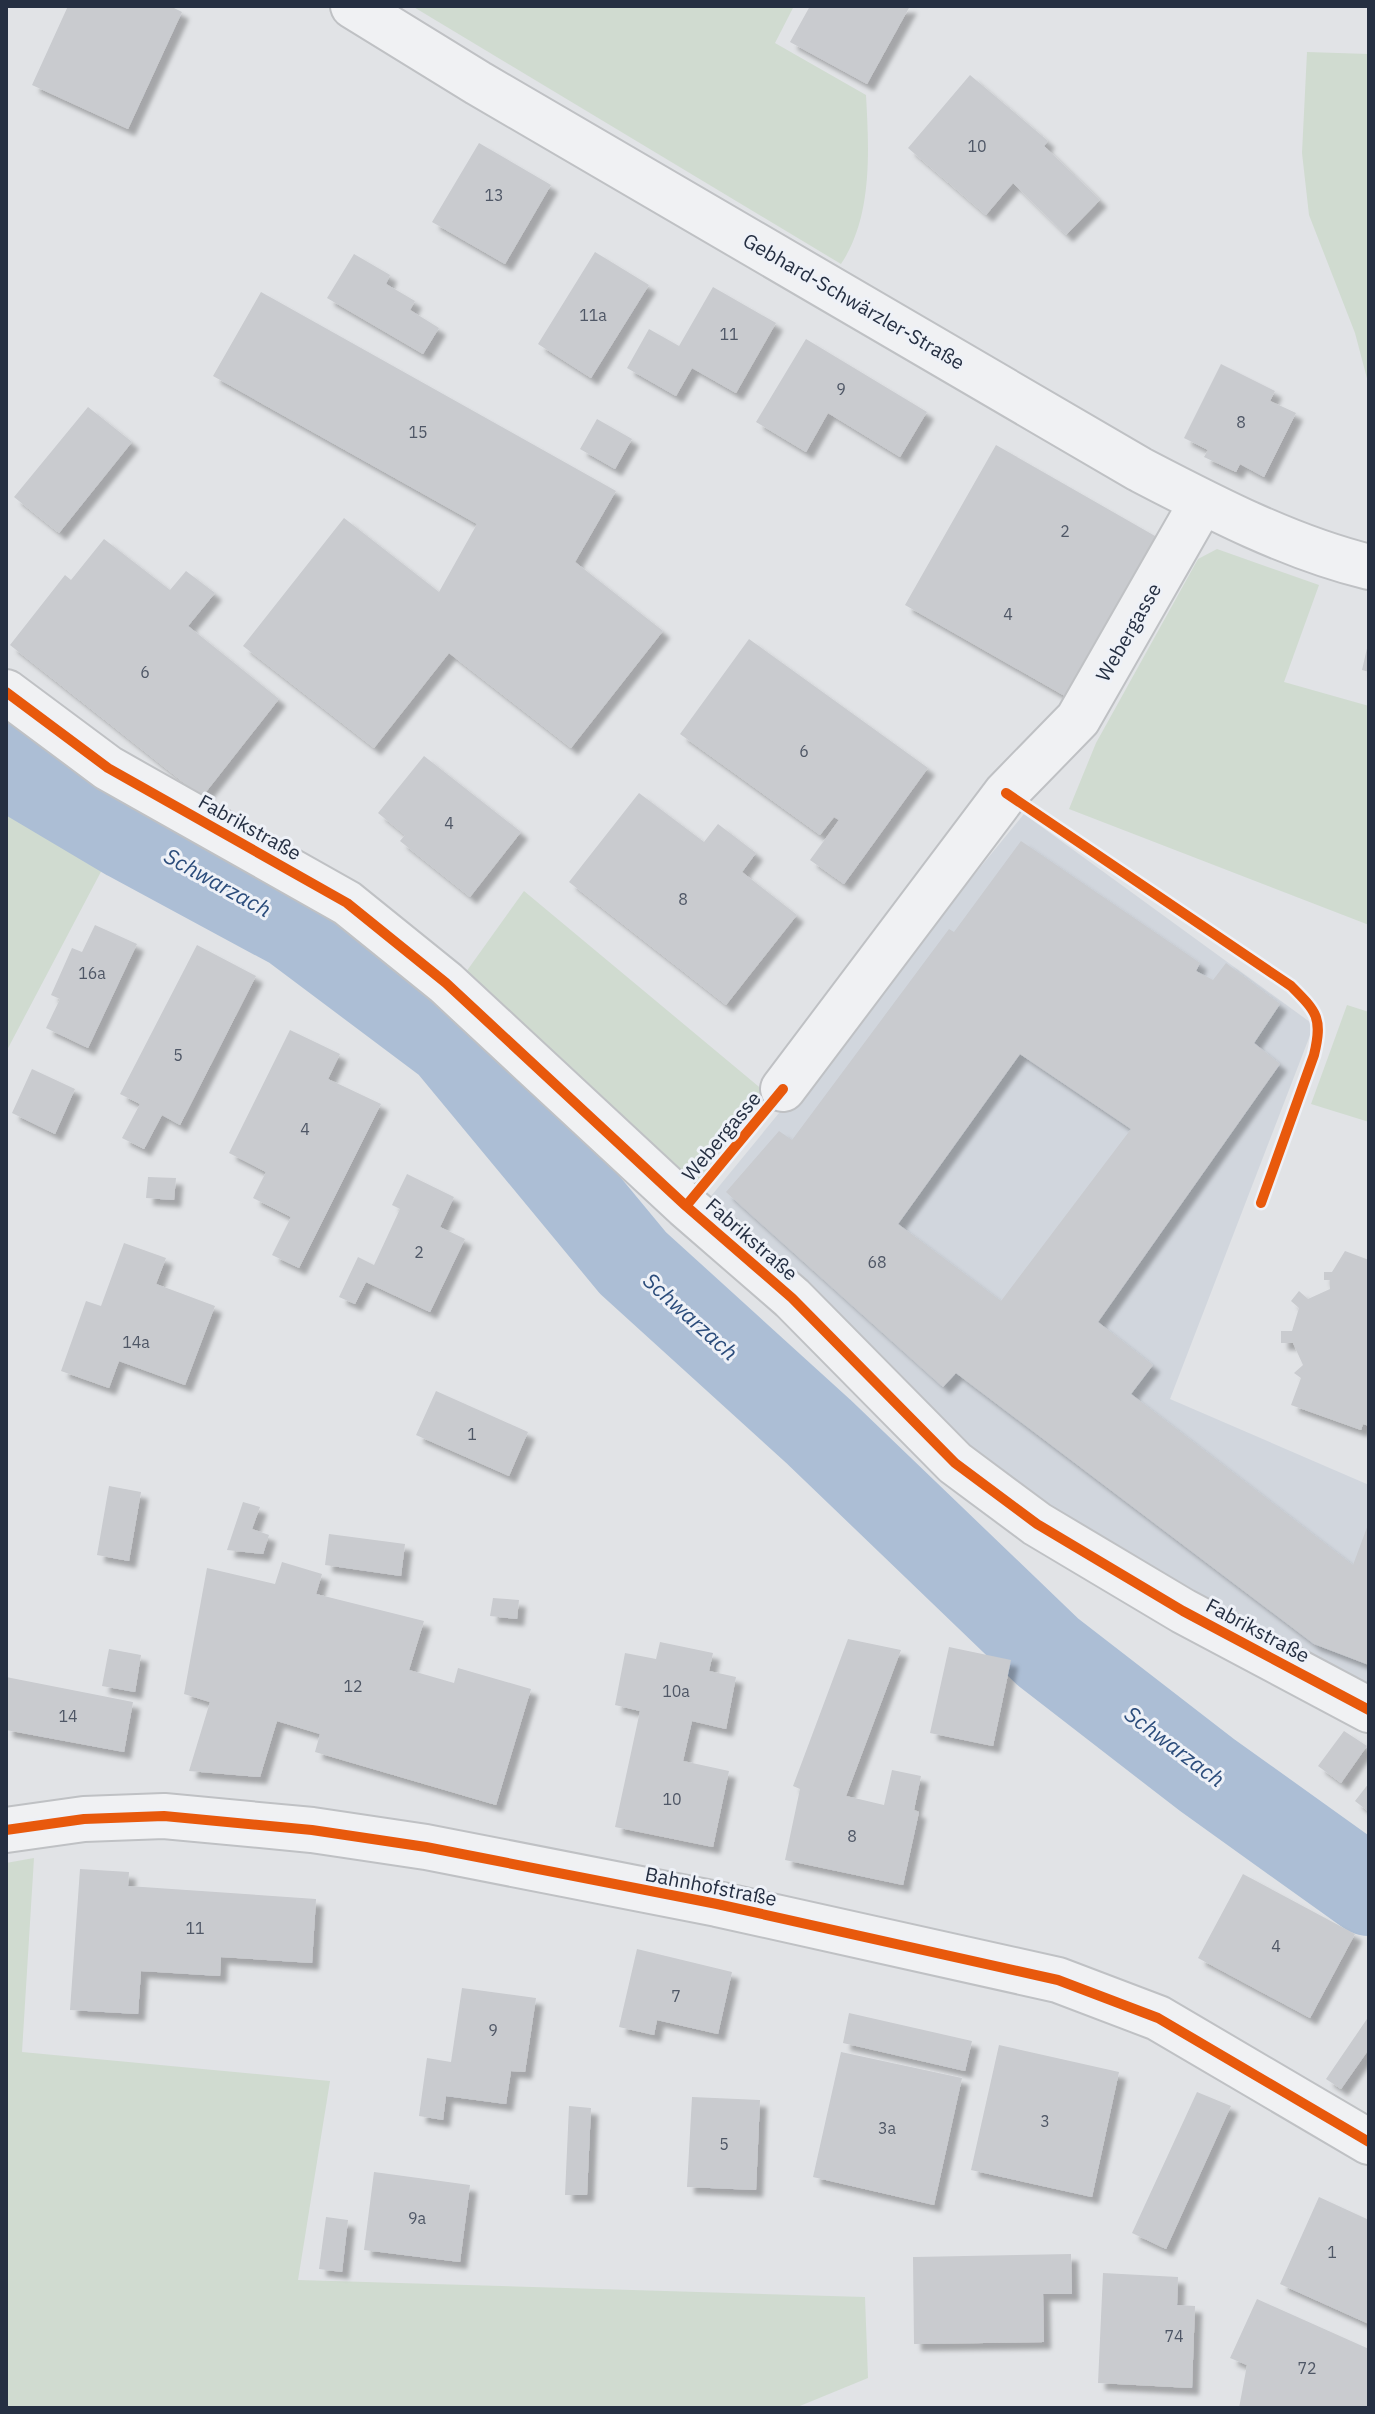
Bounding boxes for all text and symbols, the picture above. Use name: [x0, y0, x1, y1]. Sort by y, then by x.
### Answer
house number: 10: [967, 136, 987, 156]
house number: 13: [484, 185, 504, 205]
street label: Gebhard-Schwärzler-Straße: [738, 226, 970, 376]
house number: 11a: [579, 305, 607, 325]
house number: 11: [719, 324, 739, 344]
house number: 9: [836, 379, 846, 399]
house number: 8: [1236, 412, 1246, 432]
house number: 15: [408, 422, 428, 442]
house number: 2: [1060, 521, 1070, 541]
street label: Webergasse: [1089, 578, 1167, 686]
house number: 4: [1003, 604, 1013, 624]
house number: 6: [140, 662, 150, 682]
house number: 6: [799, 741, 809, 761]
street label: Fabrikstraße: [194, 788, 306, 866]
house number: 4: [444, 813, 454, 833]
water label: Schwarzach: [159, 841, 277, 923]
house number: 8: [678, 889, 688, 909]
house number: 16a: [78, 963, 106, 983]
house number: 5: [173, 1045, 183, 1065]
street label: Webergasse: [675, 1085, 767, 1187]
house number: 4: [300, 1119, 310, 1139]
street label: Fabrikstraße: [700, 1192, 804, 1286]
house number: 2: [414, 1242, 424, 1262]
house number: 68: [867, 1252, 887, 1272]
water label: Schwarzach: [637, 1266, 745, 1366]
house number: 14a: [122, 1332, 150, 1352]
house number: 1: [467, 1424, 477, 1444]
street label: Fabrikstraße: [1201, 1591, 1315, 1669]
house number: 12: [343, 1676, 363, 1696]
house number: 10a: [662, 1681, 690, 1701]
water label: Schwarzach: [1119, 1699, 1231, 1793]
house number: 14: [58, 1706, 78, 1726]
house number: 10: [662, 1789, 682, 1809]
house number: 8: [847, 1826, 857, 1846]
street label: Bahnhofstraße: [643, 1860, 779, 1912]
house number: 11: [185, 1918, 205, 1938]
house number: 4: [1271, 1936, 1281, 1956]
house number: 7: [671, 1986, 681, 2006]
house number: 9: [488, 2020, 498, 2040]
house number: 3: [1040, 2111, 1050, 2131]
house number: 3a: [878, 2118, 897, 2138]
house number: 5: [719, 2134, 729, 2154]
house number: 9a: [408, 2208, 427, 2228]
house number: 1: [1327, 2242, 1337, 2262]
house number: 74: [1164, 2326, 1184, 2346]
house number: 72: [1297, 2358, 1317, 2378]

